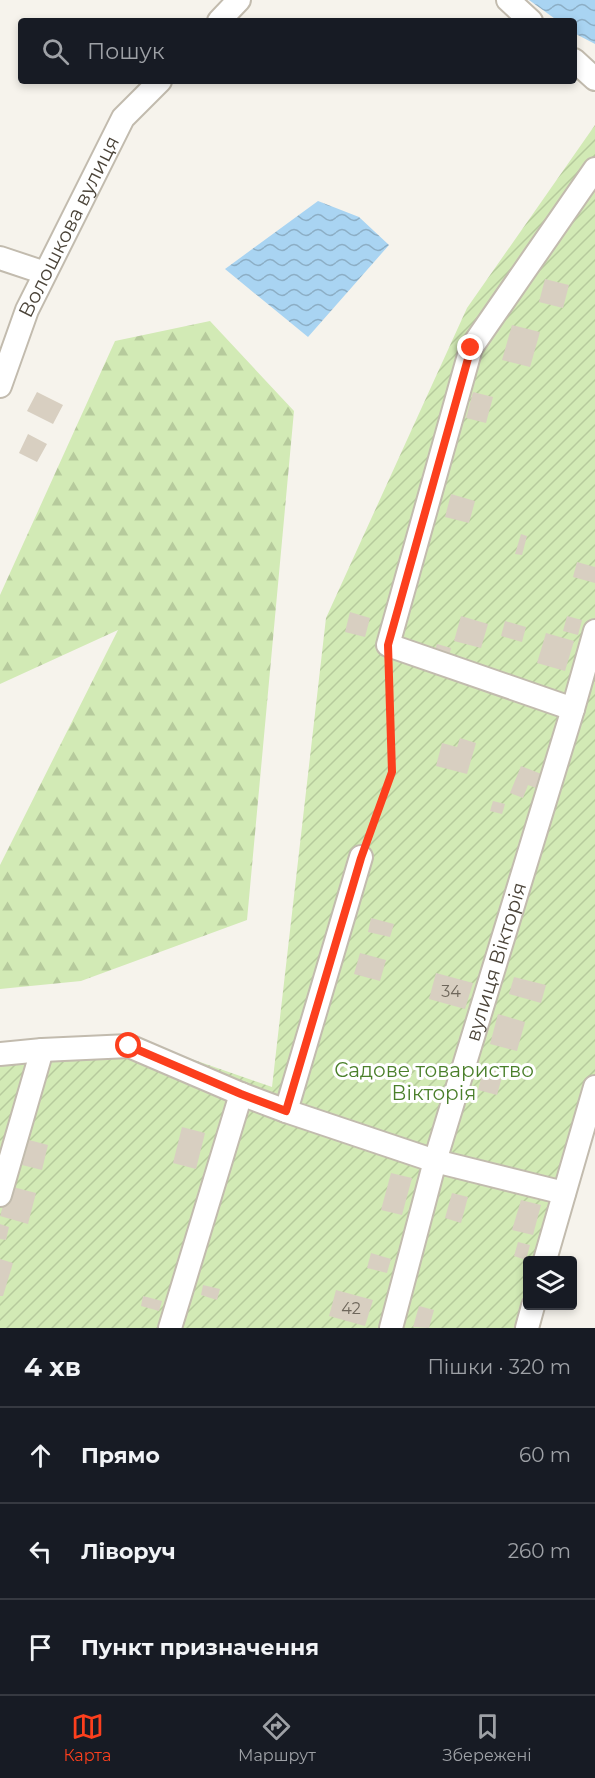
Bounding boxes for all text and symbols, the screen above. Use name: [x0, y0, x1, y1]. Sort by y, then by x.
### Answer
search box: [18, 18, 577, 84]
icon: search: [39, 35, 72, 68]
text: Пошук: [87, 38, 165, 65]
street label: Волошкова вулиця: [13, 132, 124, 321]
route end: [457, 334, 483, 360]
street label: вулиця Вікторія: [460, 879, 531, 1044]
house number: 34: [441, 982, 461, 1001]
route start: [115, 1032, 141, 1058]
park label: Садове товариство Вікторія: [334, 1058, 534, 1105]
map controls: [523, 1256, 577, 1310]
button: layers: [523, 1256, 577, 1310]
house number: 42: [341, 1299, 361, 1318]
text: 4 хв: [24, 1351, 81, 1383]
text: Пішки · 320 m: [427, 1355, 571, 1379]
icon: ahead: [24, 1439, 57, 1472]
text: Прямо: [81, 1442, 160, 1469]
text: 60 m: [519, 1443, 571, 1467]
icon: left: [24, 1535, 57, 1568]
text: Ліворуч: [81, 1538, 176, 1565]
text: 260 m: [508, 1539, 571, 1563]
icon: arrive: [24, 1631, 57, 1664]
text: Пункт призначення: [81, 1634, 319, 1661]
tab: Карта: [63, 1710, 111, 1765]
tab: Маршрут: [238, 1710, 316, 1765]
tab: Збережені: [443, 1710, 532, 1765]

